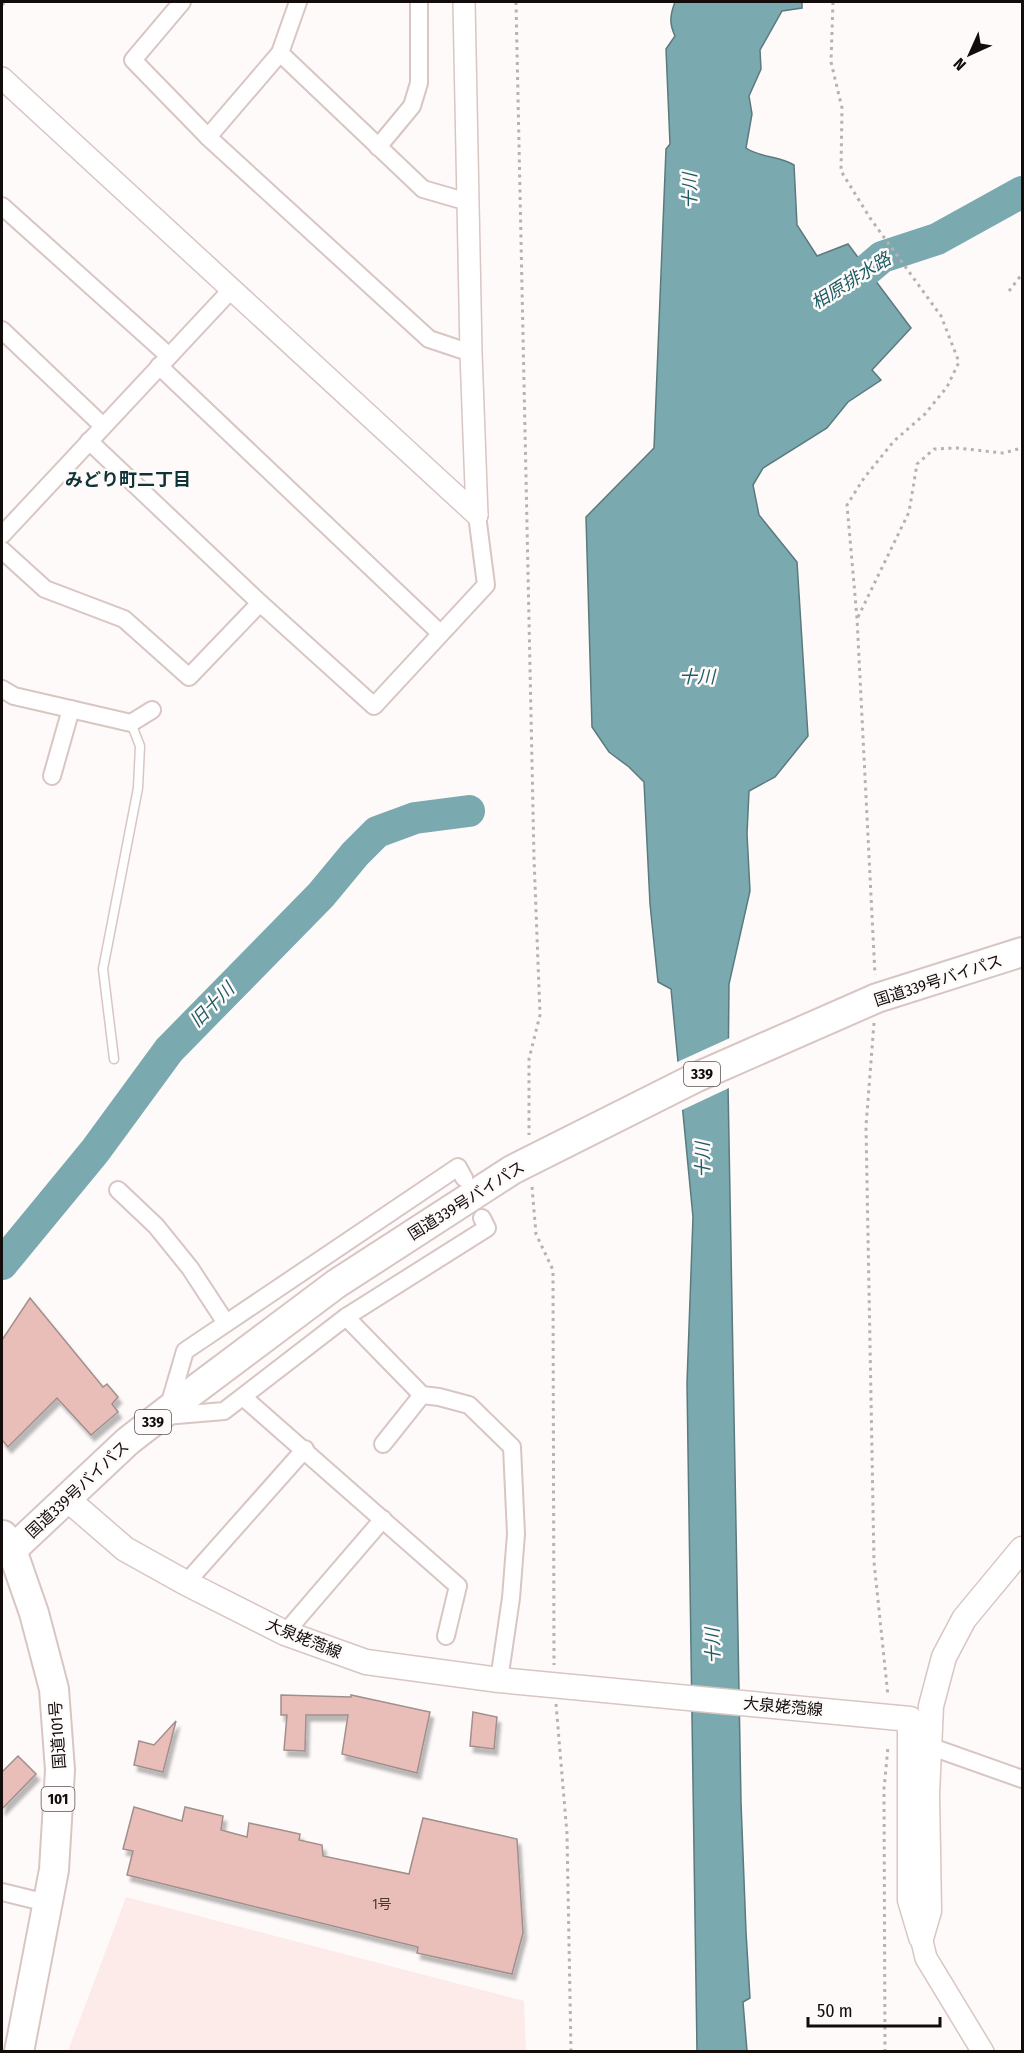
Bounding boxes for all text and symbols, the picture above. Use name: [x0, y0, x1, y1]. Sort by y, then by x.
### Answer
north arrow: [940, 24, 1000, 84]
text: N: [950, 54, 970, 74]
water label: 十川: [679, 171, 701, 209]
water label: 相原排水路: [807, 247, 897, 314]
district label: みどり町二丁目: [65, 469, 191, 491]
water label: 十川: [679, 666, 717, 688]
street label: 国道339号バイパス: [872, 951, 1005, 1010]
water label: 旧十川: [185, 977, 240, 1032]
road number: 339: [684, 1062, 720, 1086]
water label: 十川: [692, 1140, 714, 1178]
street label: 国道339号バイパス: [405, 1157, 528, 1244]
road number: 339: [135, 1410, 171, 1434]
street label: 国道339号バイパス: [22, 1437, 133, 1542]
street label: 大泉姥萢線: [263, 1615, 344, 1662]
water label: 十川: [701, 1626, 725, 1664]
street label: 大泉姥萢線: [742, 1694, 824, 1719]
street label: 国道101号: [46, 1700, 69, 1770]
road number: 101: [42, 1787, 74, 1811]
house number: 1号: [372, 1896, 392, 1913]
scale bar: [808, 1990, 940, 2028]
text: 50 m: [817, 2000, 853, 2022]

